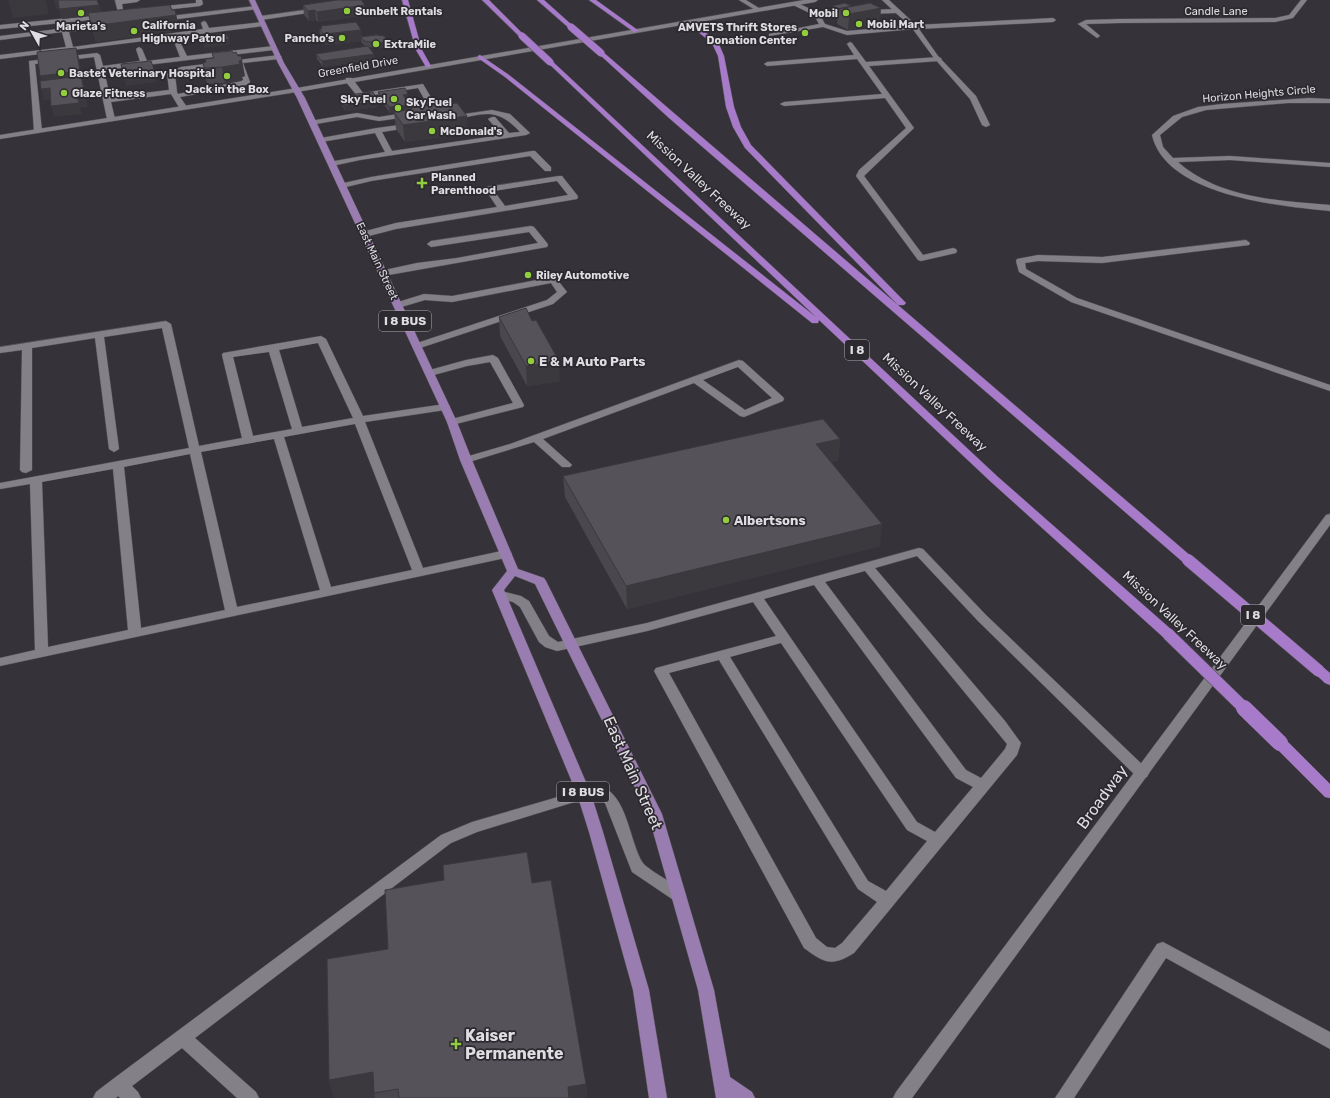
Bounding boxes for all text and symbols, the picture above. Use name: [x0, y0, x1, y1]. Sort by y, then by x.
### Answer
place label: Sunbelt Rentals: [355, 5, 442, 18]
street label: Candle Lane: [1184, 5, 1248, 18]
marker: Sunbelt Rentals: [342, 6, 352, 16]
place label: Mobil: [809, 7, 838, 20]
marker: Marieta's: [76, 8, 86, 18]
marker: Mobil: [841, 8, 851, 18]
north arrow: [12, 12, 52, 52]
place label: Mobil Mart: [867, 18, 924, 31]
text: N: [17, 19, 32, 33]
place label: California Highway Patrol: [142, 19, 225, 45]
marker: Mobil Mart: [854, 19, 864, 29]
place label: Marieta's: [56, 20, 106, 33]
place label: AMVETS Thrift Stores Donation Center: [678, 21, 797, 47]
marker: California Highway Patrol: [129, 26, 139, 36]
marker: AMVETS Thrift Stores Donation Center: [800, 28, 810, 38]
place label: Pancho's: [284, 32, 334, 45]
marker: Pancho's: [337, 33, 347, 43]
place label: ExtraMile: [384, 38, 436, 51]
marker: ExtraMile: [371, 39, 381, 49]
street label: Greenfield Drive: [317, 54, 399, 80]
place label: Bastet Veterinary Hospital: [69, 67, 215, 80]
marker: Bastet Veterinary Hospital: [56, 68, 66, 78]
marker: Jack in the Box: [222, 71, 232, 81]
place label: Jack in the Box: [185, 83, 269, 96]
street label: Horizon Heights Circle: [1202, 83, 1316, 105]
place label: Glaze Fitness: [72, 87, 145, 100]
marker: Glaze Fitness: [59, 88, 69, 98]
place label: Sky Fuel: [340, 93, 386, 106]
marker: Sky Fuel: [389, 94, 399, 104]
place label: Sky Fuel Car Wash: [406, 96, 456, 122]
marker: Sky Fuel Car Wash: [393, 103, 403, 113]
place label: McDonald's: [440, 125, 502, 138]
marker: McDonald's: [427, 126, 437, 136]
street label: Mission Valley Freeway: [644, 128, 754, 232]
place label: Planned Parenthood: [431, 171, 496, 197]
marker: Planned Parenthood: [416, 177, 428, 189]
street label: East Main Street: [353, 220, 401, 302]
place label: Riley Automotive: [536, 269, 630, 282]
marker: Riley Automotive: [523, 270, 533, 280]
road number: I 8 BUS: [379, 311, 431, 331]
road number: I 8: [845, 340, 869, 360]
street label: Mission Valley Freeway: [880, 350, 990, 454]
place label: E & M Auto Parts: [539, 354, 646, 369]
marker: E & M Auto Parts: [526, 356, 536, 366]
place label: Albertsons: [734, 513, 806, 528]
marker: Albertsons: [721, 515, 731, 525]
street label: Mission Valley Freeway: [1120, 568, 1230, 672]
road number: I 8: [1241, 605, 1265, 625]
street label: East Main Street: [599, 713, 667, 833]
street label: Broadway: [1072, 761, 1132, 833]
road number: I 8 BUS: [557, 782, 609, 802]
place label: Kaiser Permanente: [465, 1026, 564, 1063]
marker: Kaiser Permanente: [450, 1038, 462, 1050]

